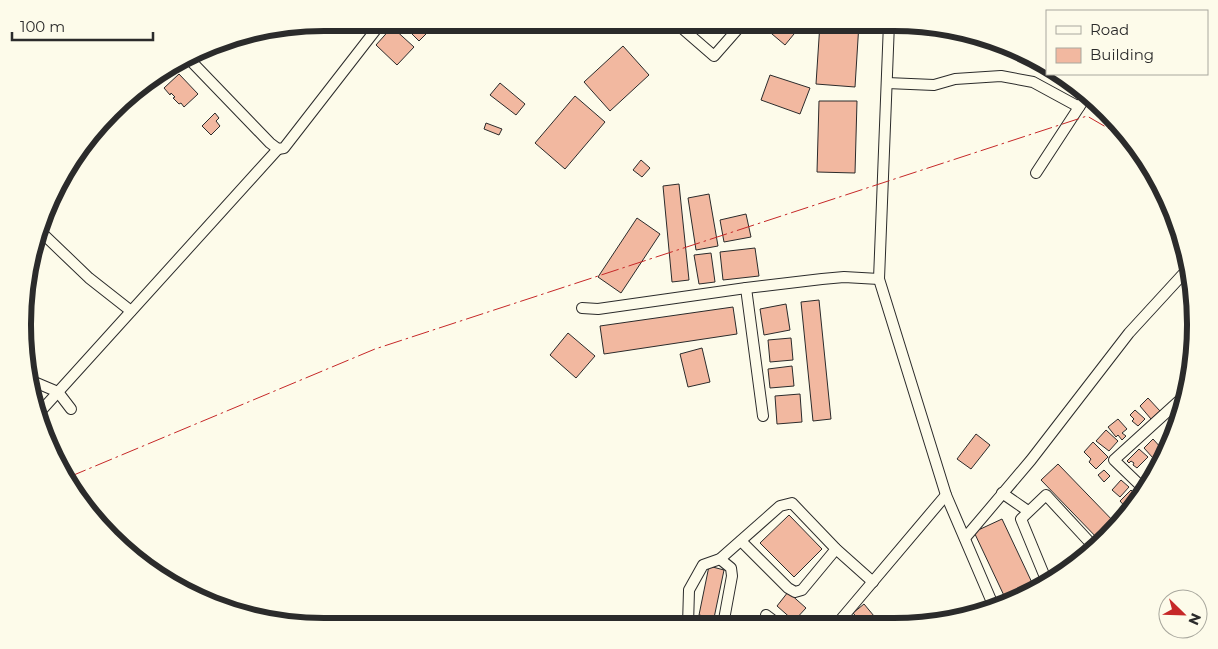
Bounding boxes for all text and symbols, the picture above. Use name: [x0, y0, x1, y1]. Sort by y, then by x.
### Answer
scale bar: [12, 10, 154, 42]
legend: [1046, 10, 1208, 75]
text: 100 m: [20, 17, 65, 36]
text: Road: [1090, 20, 1129, 39]
text: Building: [1090, 45, 1154, 64]
north arrow: [1158, 589, 1208, 639]
text: N: [1184, 610, 1205, 628]

